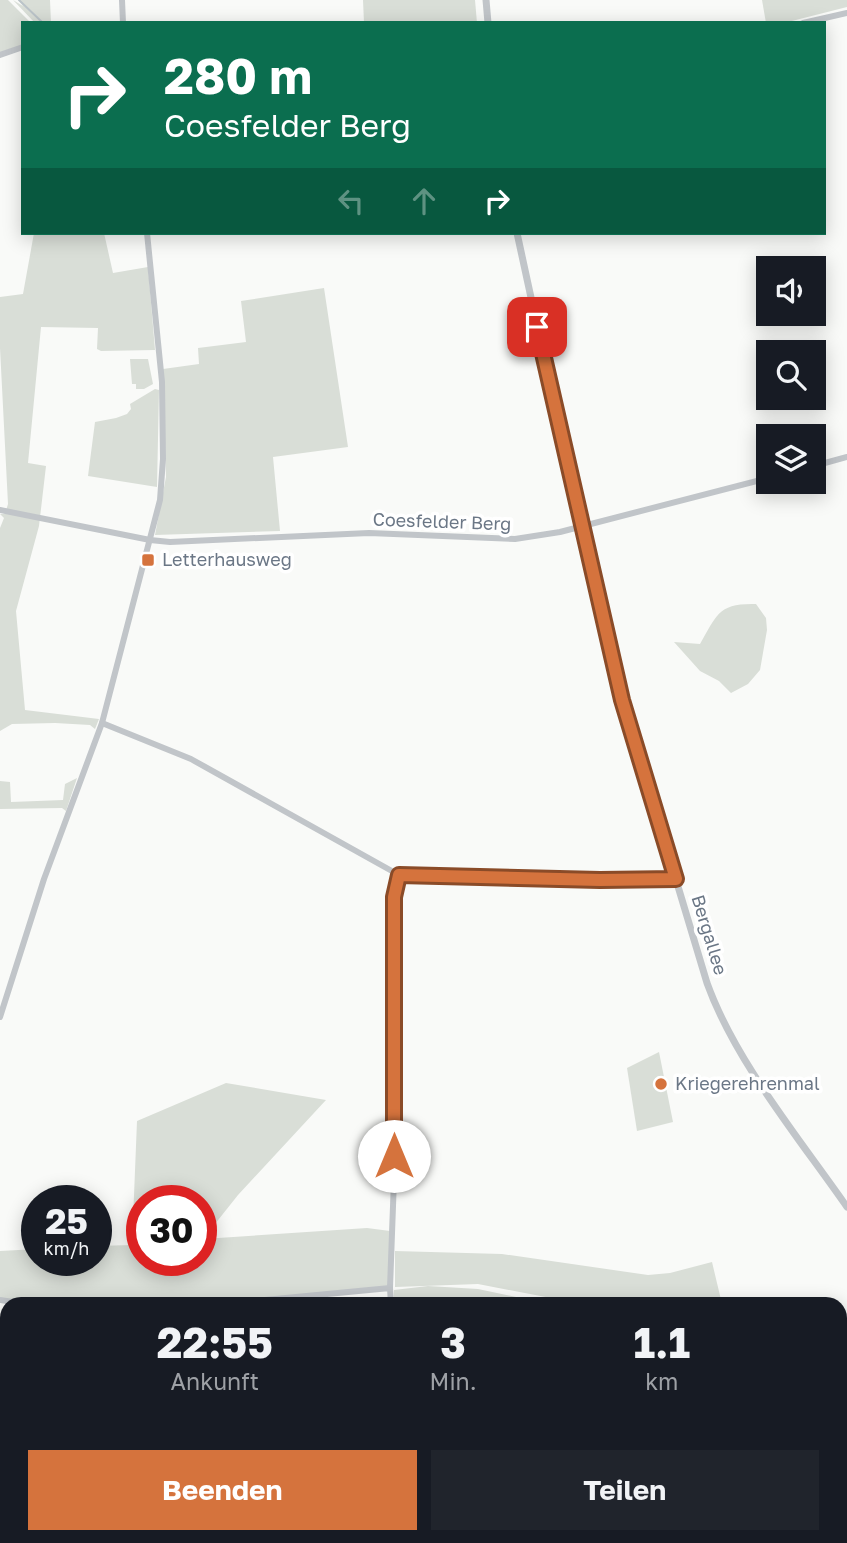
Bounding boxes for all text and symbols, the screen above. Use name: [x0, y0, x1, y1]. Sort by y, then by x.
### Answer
text: 280 m: [164, 46, 312, 105]
icon: right: [49, 49, 140, 140]
text: Coesfelder Berg: [164, 106, 411, 144]
icon: left: [332, 182, 370, 220]
icon: ahead: [405, 182, 443, 220]
icon: right: [478, 182, 516, 220]
map controls: [756, 256, 826, 494]
button: sound: [756, 256, 826, 326]
pin: [507, 297, 567, 357]
icon: arrive: [518, 308, 556, 346]
button: search: [756, 340, 826, 410]
button: layers: [756, 424, 826, 494]
street label: Coesfelder Berg: [372, 508, 512, 534]
place label: Letterhausweg: [162, 548, 292, 570]
marker: Letterhausweg: [140, 552, 156, 568]
street label: Bergallee: [687, 892, 733, 978]
place label: Kriegerehrenmal: [675, 1072, 820, 1094]
marker: Kriegerehrenmal: [653, 1076, 669, 1092]
position arrow: [357, 1119, 431, 1193]
speed limit sign: 30: [126, 1185, 217, 1276]
text: 25: [45, 1200, 88, 1242]
text: km/h: [44, 1237, 89, 1259]
text: 22:55: [157, 1317, 273, 1367]
text: 3: [440, 1317, 466, 1367]
text: 1.1: [633, 1317, 690, 1367]
text: Ankunft: [171, 1367, 259, 1395]
text: Min.: [430, 1367, 477, 1395]
text: km: [645, 1367, 678, 1395]
button: Beenden: [28, 1450, 417, 1530]
button: Teilen: [431, 1450, 819, 1530]

